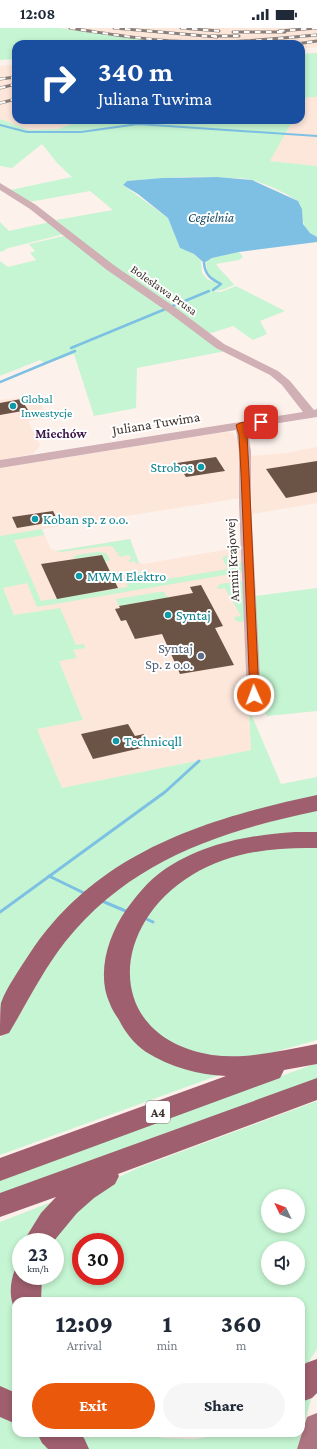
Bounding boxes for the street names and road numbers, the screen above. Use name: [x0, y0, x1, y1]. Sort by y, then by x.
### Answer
street label: Bolesława Prusa: [128, 262, 200, 318]
street label: Juliana Tuwima: [109, 408, 202, 438]
street label: Armii Krajowej: [222, 518, 243, 602]
road number: A4: [146, 1101, 170, 1123]

